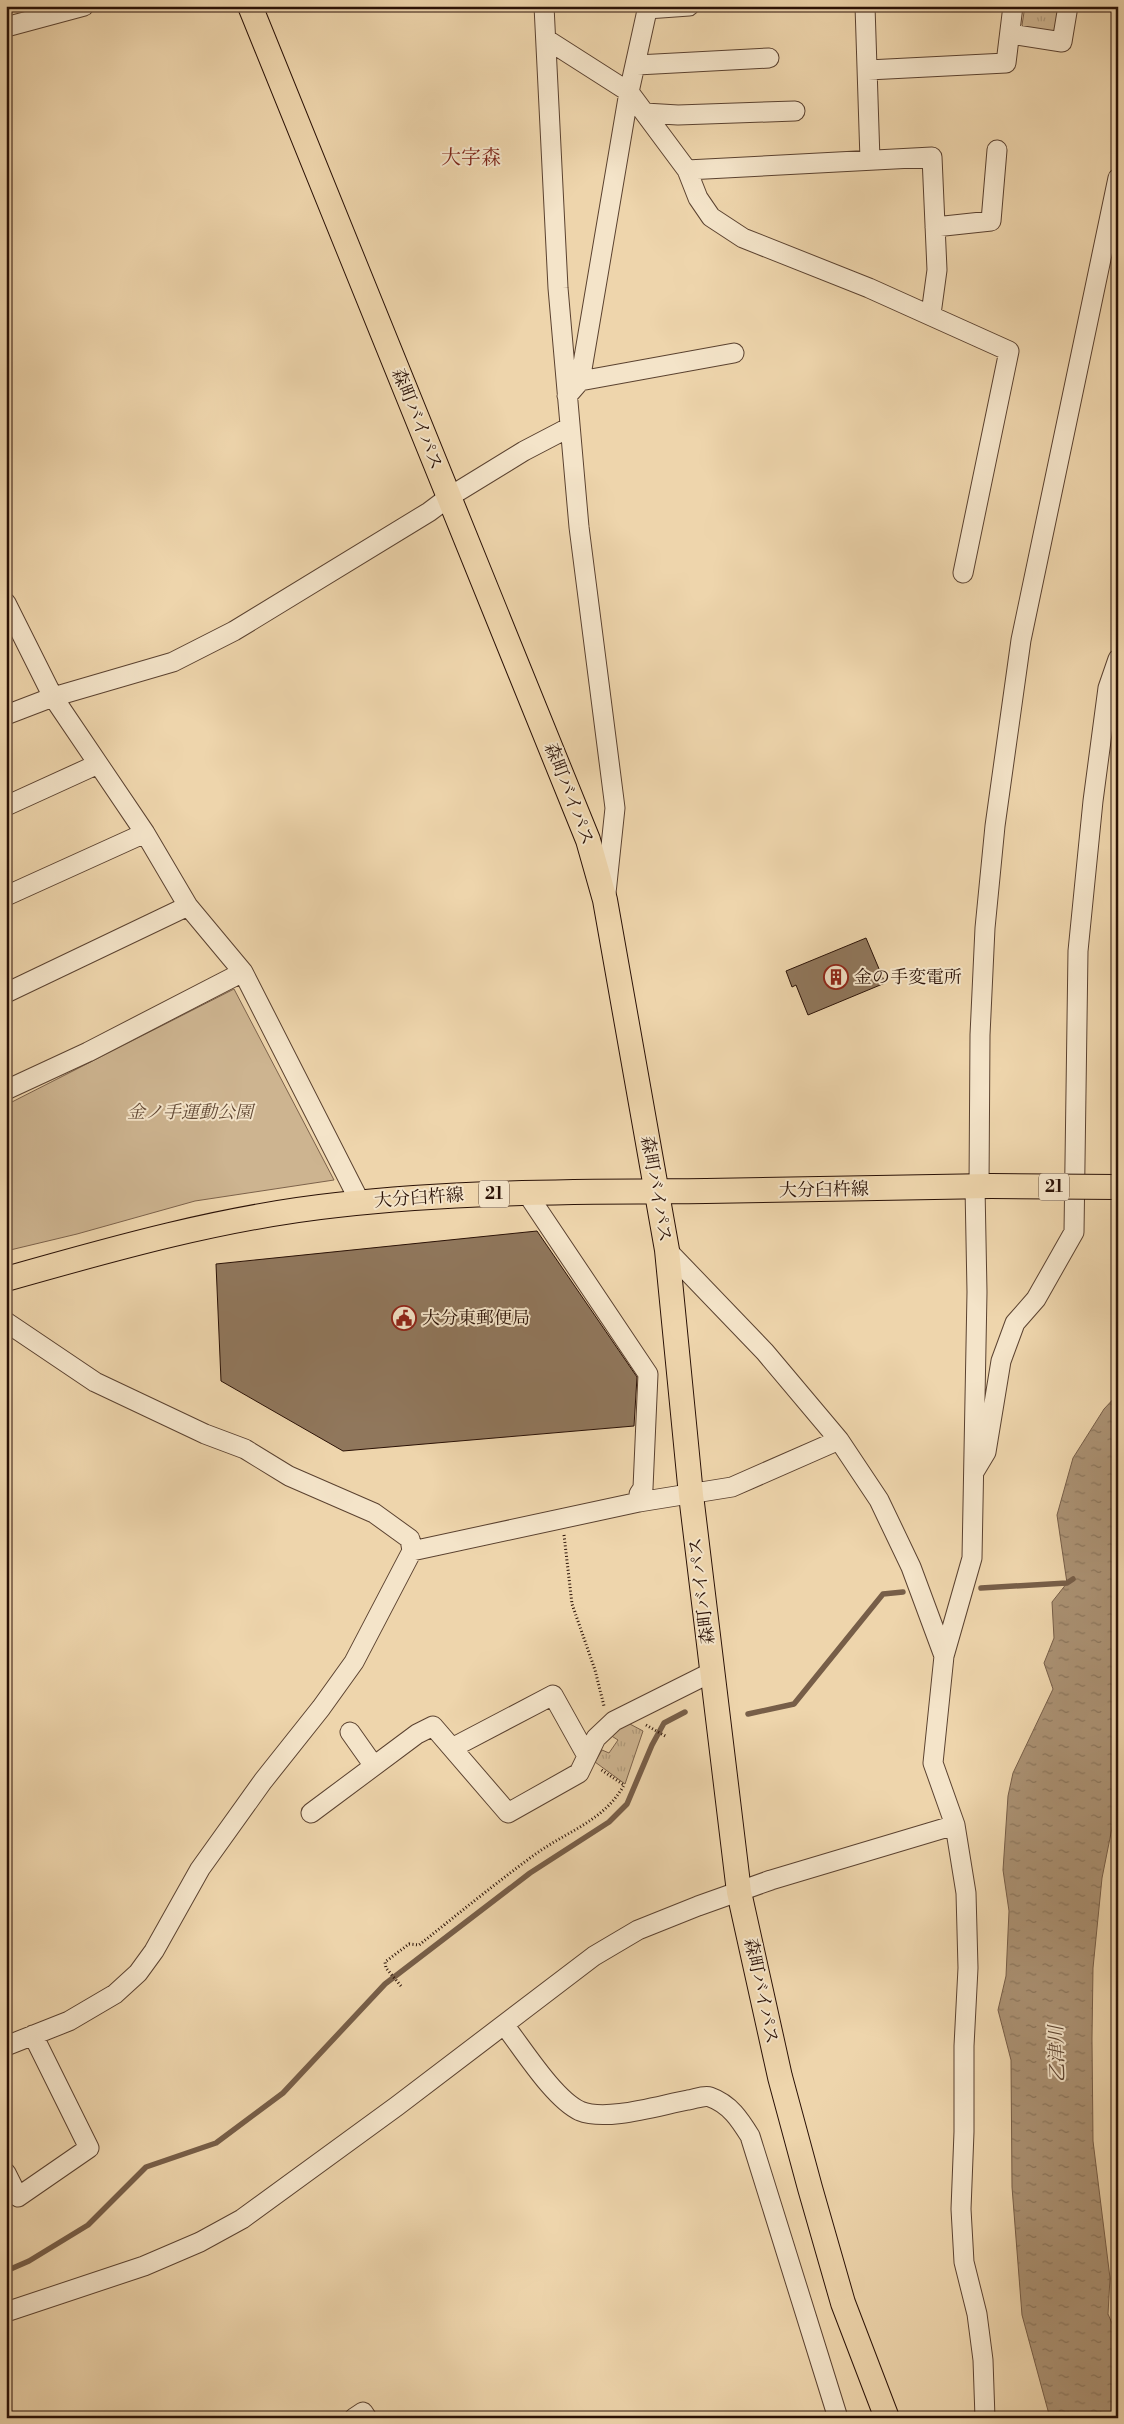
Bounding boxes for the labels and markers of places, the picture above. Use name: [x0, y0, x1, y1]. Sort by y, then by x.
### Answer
building icon: 金の手変電所: [823, 964, 849, 990]
place label: 金の手変電所: [854, 966, 962, 989]
public building icon: 大分東郵便局: [391, 1305, 417, 1331]
place label: 大分東郵便局: [422, 1307, 530, 1330]

